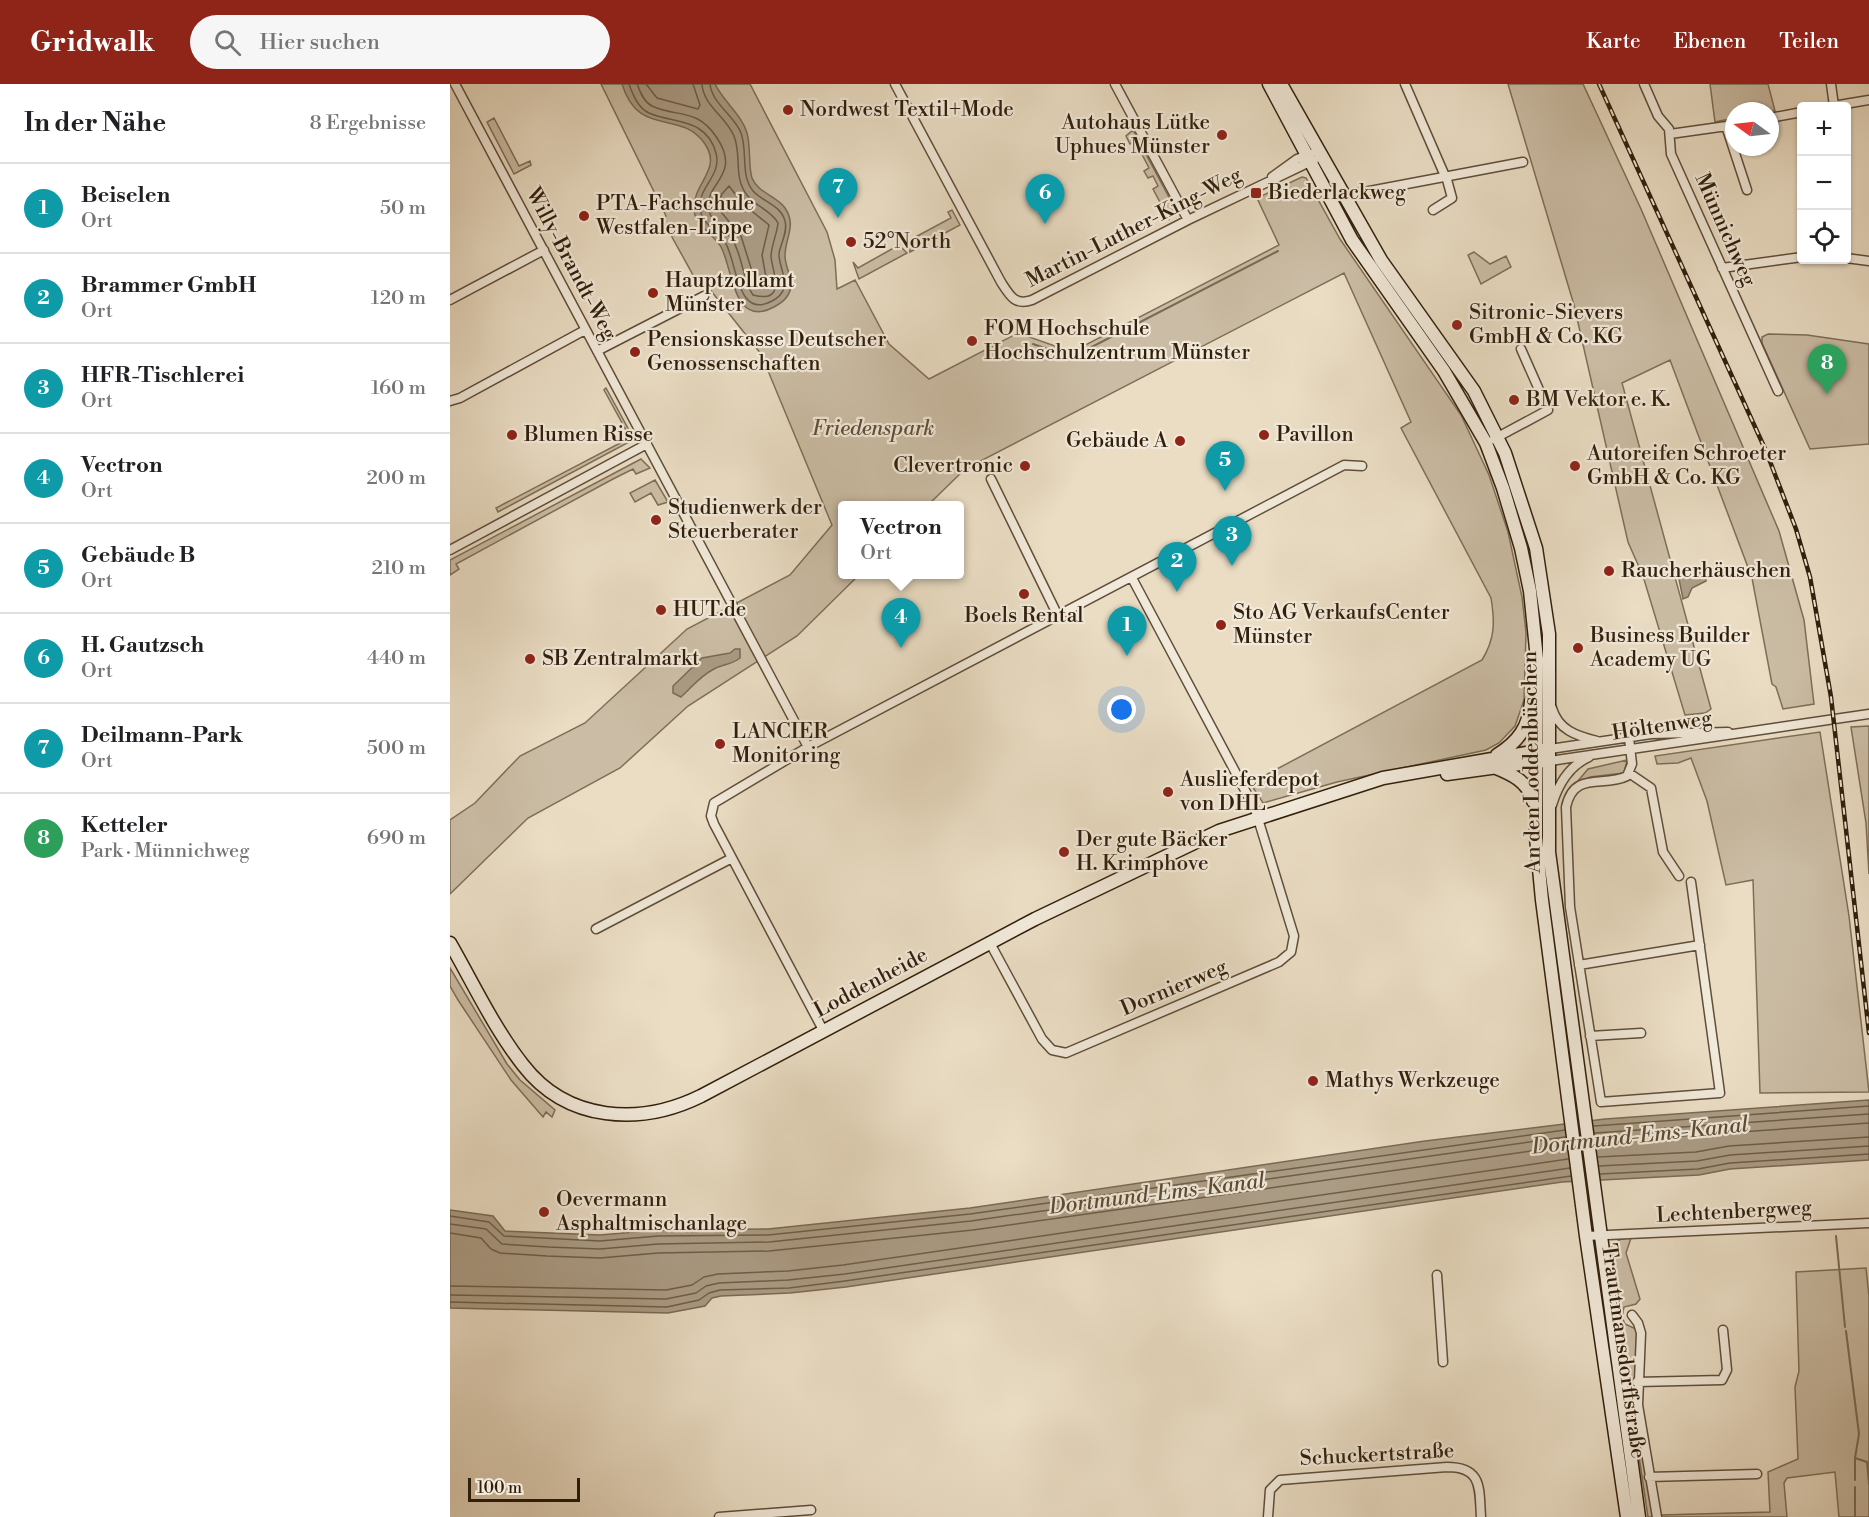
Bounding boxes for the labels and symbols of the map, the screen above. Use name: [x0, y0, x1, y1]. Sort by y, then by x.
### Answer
place label: Nordwest Textil+Mode: [800, 97, 1014, 123]
north arrow: [1725, 102, 1779, 156]
marker: Nordwest Textil+Mode: [781, 103, 795, 117]
place label: Autohaus Lütke Uphues Münster: [1055, 110, 1210, 160]
marker: Autohaus Lütke Uphues Münster: [1215, 128, 1229, 142]
street label: Martin-Luther-King-Weg: [1022, 162, 1246, 294]
pin: 7: [818, 168, 858, 218]
street label: Münnichweg: [1688, 169, 1762, 291]
pin: 6: [1026, 174, 1064, 224]
place label: Biederlackweg: [1267, 180, 1406, 206]
street label: Willy-Brandt-Weg: [519, 183, 622, 345]
marker: Biederlackweg: [1249, 186, 1263, 200]
place label: PTA-Fachschule Westfalen-Lippe: [595, 191, 754, 241]
marker: PTA-Fachschule Westfalen-Lippe: [577, 209, 591, 223]
place label: 52°North: [863, 229, 952, 255]
marker: 52°North: [844, 235, 858, 249]
place label: Hauptzollamt Münster: [665, 268, 795, 318]
marker: Hauptzollamt Münster: [646, 286, 660, 300]
place label: Sitronic-Sievers GmbH & Co. KG: [1469, 300, 1623, 350]
place label: FOM Hochschule Hochschulzentrum Münster: [984, 316, 1250, 366]
marker: Sitronic-Sievers GmbH & Co. KG: [1450, 318, 1464, 332]
place label: Pensionskasse Deutscher Genossenschaften: [647, 327, 887, 377]
marker: FOM Hochschule Hochschulzentrum Münster: [965, 334, 979, 348]
pin: 8: [1808, 344, 1846, 394]
marker: Pensionskasse Deutscher Genossenschaften: [628, 345, 642, 359]
place label: BM Vektor e. K.: [1525, 387, 1671, 413]
marker: BM Vektor e. K.: [1507, 393, 1521, 407]
park label: Friedenspark: [812, 416, 934, 442]
place label: Blumen Risse: [523, 422, 653, 448]
place label: Pavillon: [1276, 422, 1354, 448]
marker: Blumen Risse: [505, 428, 519, 442]
place label: Gebäude A: [1066, 428, 1169, 454]
marker: Pavillon: [1257, 428, 1271, 442]
marker: Gebäude A: [1173, 434, 1187, 448]
place label: Autoreifen Schroeter GmbH & Co. KG: [1586, 441, 1786, 491]
pin: 5: [1206, 442, 1244, 491]
place label: Clevertronic: [893, 453, 1013, 479]
marker: Clevertronic: [1018, 459, 1032, 473]
marker: Autoreifen Schroeter GmbH & Co. KG: [1568, 459, 1582, 473]
place label: Studienwerk der Steuerberater: [668, 495, 822, 545]
marker: Studienwerk der Steuerberater: [649, 513, 663, 527]
pin: 3: [1212, 516, 1252, 566]
pin: 2: [1158, 542, 1196, 592]
place label: Raucherhäuschen: [1621, 558, 1792, 584]
marker: Raucherhäuschen: [1602, 564, 1616, 578]
marker: Boels Rental: [1017, 587, 1031, 601]
place label: HUT.de: [673, 597, 746, 623]
pin: 4: [882, 598, 920, 648]
place label: Sto AG VerkaufsCenter Münster: [1233, 600, 1450, 650]
marker: HUT.de: [654, 603, 668, 617]
place label: Boels Rental: [964, 603, 1084, 629]
pin: 1: [1108, 606, 1146, 656]
marker: Sto AG VerkaufsCenter Münster: [1214, 618, 1228, 632]
place label: Business Builder Academy UG: [1589, 623, 1750, 673]
marker: Business Builder Academy UG: [1571, 641, 1585, 655]
place label: SB Zentralmarkt: [542, 646, 700, 672]
street label: An den Loddenbüschen: [1517, 650, 1547, 874]
marker: SB Zentralmarkt: [523, 652, 537, 666]
your location: [1107, 695, 1136, 724]
street label: Höltenweg: [1610, 705, 1714, 747]
place label: LANCIER Monitoring: [732, 719, 840, 769]
marker: LANCIER Monitoring: [713, 737, 727, 751]
place label: Auslieferdepot von DHL: [1179, 767, 1320, 817]
marker: Auslieferdepot von DHL: [1161, 785, 1175, 799]
place label: Der gute Bäcker H. Krimphove: [1076, 827, 1228, 877]
marker: Der gute Bäcker H. Krimphove: [1057, 845, 1071, 859]
street label: Loddenheide: [810, 942, 932, 1024]
street label: Dornierweg: [1117, 954, 1231, 1022]
place label: Mathys Werkzeuge: [1325, 1068, 1500, 1094]
marker: Mathys Werkzeuge: [1306, 1074, 1320, 1088]
water label: Dortmund-Ems-Kanal: [1529, 1111, 1750, 1161]
water label: Dortmund-Ems-Kanal: [1046, 1167, 1267, 1221]
place label: Oevermann Asphaltmischanlage: [555, 1187, 747, 1237]
street label: Lechtenbergweg: [1655, 1195, 1813, 1229]
marker: Oevermann Asphaltmischanlage: [537, 1205, 551, 1219]
street label: Trauttmansdorffstraße: [1595, 1242, 1651, 1460]
street label: Schuckertstraße: [1299, 1438, 1455, 1472]
scale bar: [468, 1475, 580, 1502]

